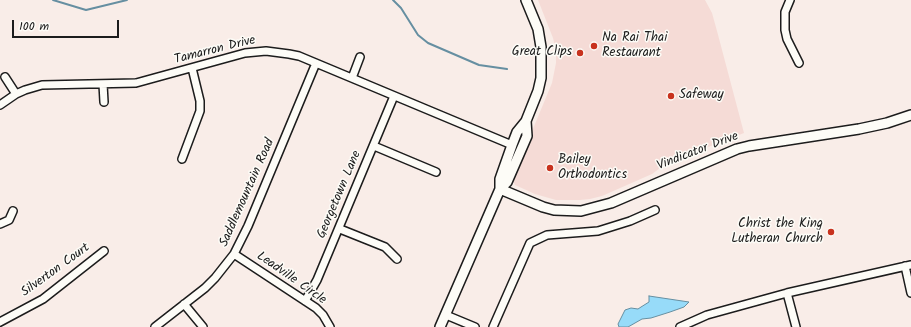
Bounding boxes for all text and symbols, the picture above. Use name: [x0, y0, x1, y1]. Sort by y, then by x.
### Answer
scale bar: [14, 12, 121, 38]
text: 100 m: [19, 17, 49, 36]
place label: Na Rai Thai Restaurant: [602, 31, 667, 62]
street label: Tamarron Drive: [173, 33, 257, 69]
marker: Na Rai Thai Restaurant: [589, 41, 599, 51]
place label: Great Clips: [512, 45, 572, 61]
marker: Great Clips: [575, 48, 585, 58]
place label: Safeway: [679, 88, 724, 104]
marker: Safeway: [666, 91, 676, 101]
street label: Vindicator Drive: [655, 129, 741, 175]
street label: Saddlemountain Road: [217, 136, 279, 250]
street label: Georgetown Lane: [314, 149, 366, 241]
place label: Bailey Orthodontics: [558, 153, 627, 184]
marker: Bailey Orthodontics: [545, 163, 555, 173]
place label: Christ the King Lutheran Church: [731, 217, 823, 248]
marker: Christ the King Lutheran Church: [826, 227, 836, 237]
street label: Silverton Court: [19, 241, 93, 301]
street label: Leadville Circle: [253, 249, 329, 309]

